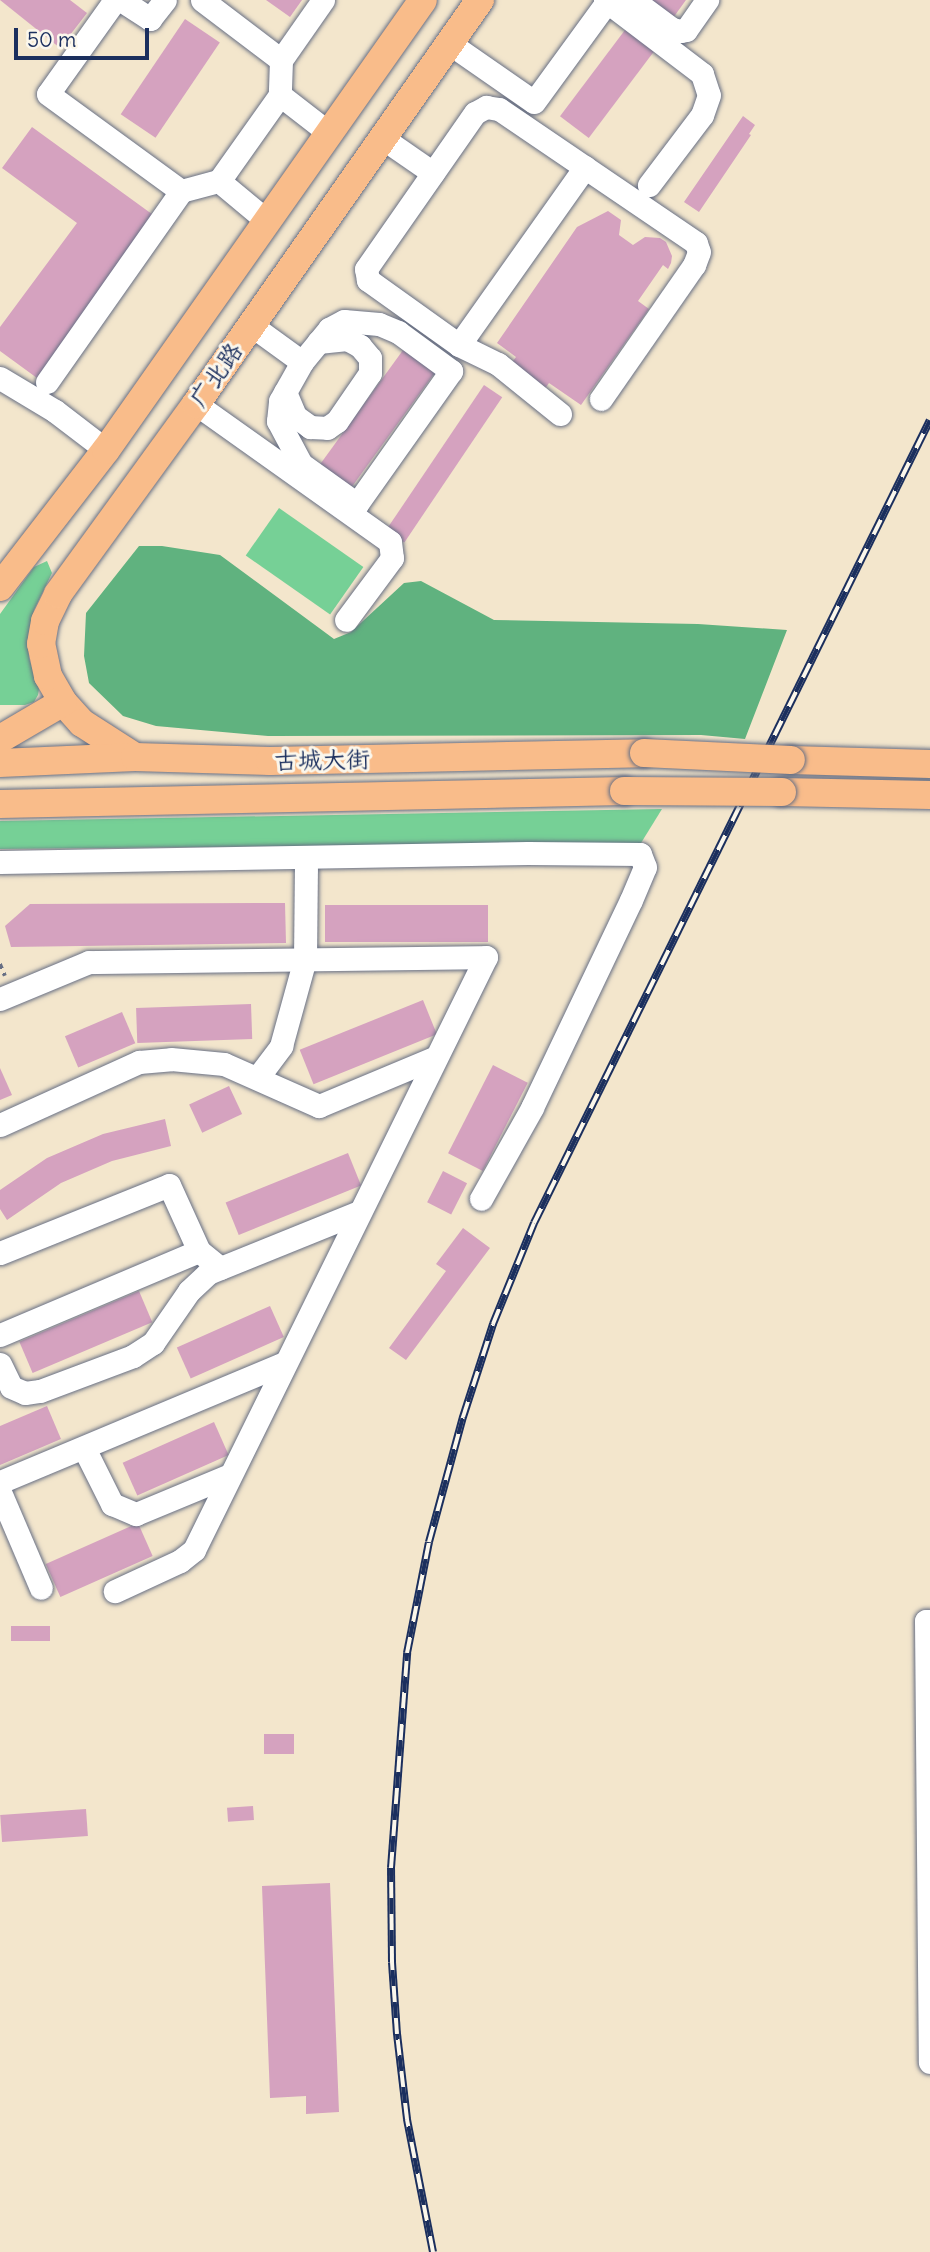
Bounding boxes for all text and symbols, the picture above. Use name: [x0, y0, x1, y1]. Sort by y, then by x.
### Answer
scale bar: [18, 14, 152, 58]
text: 50 m: [27, 26, 76, 53]
street label: 广北路: [184, 337, 248, 413]
street label: 古城大街: [274, 745, 370, 775]

